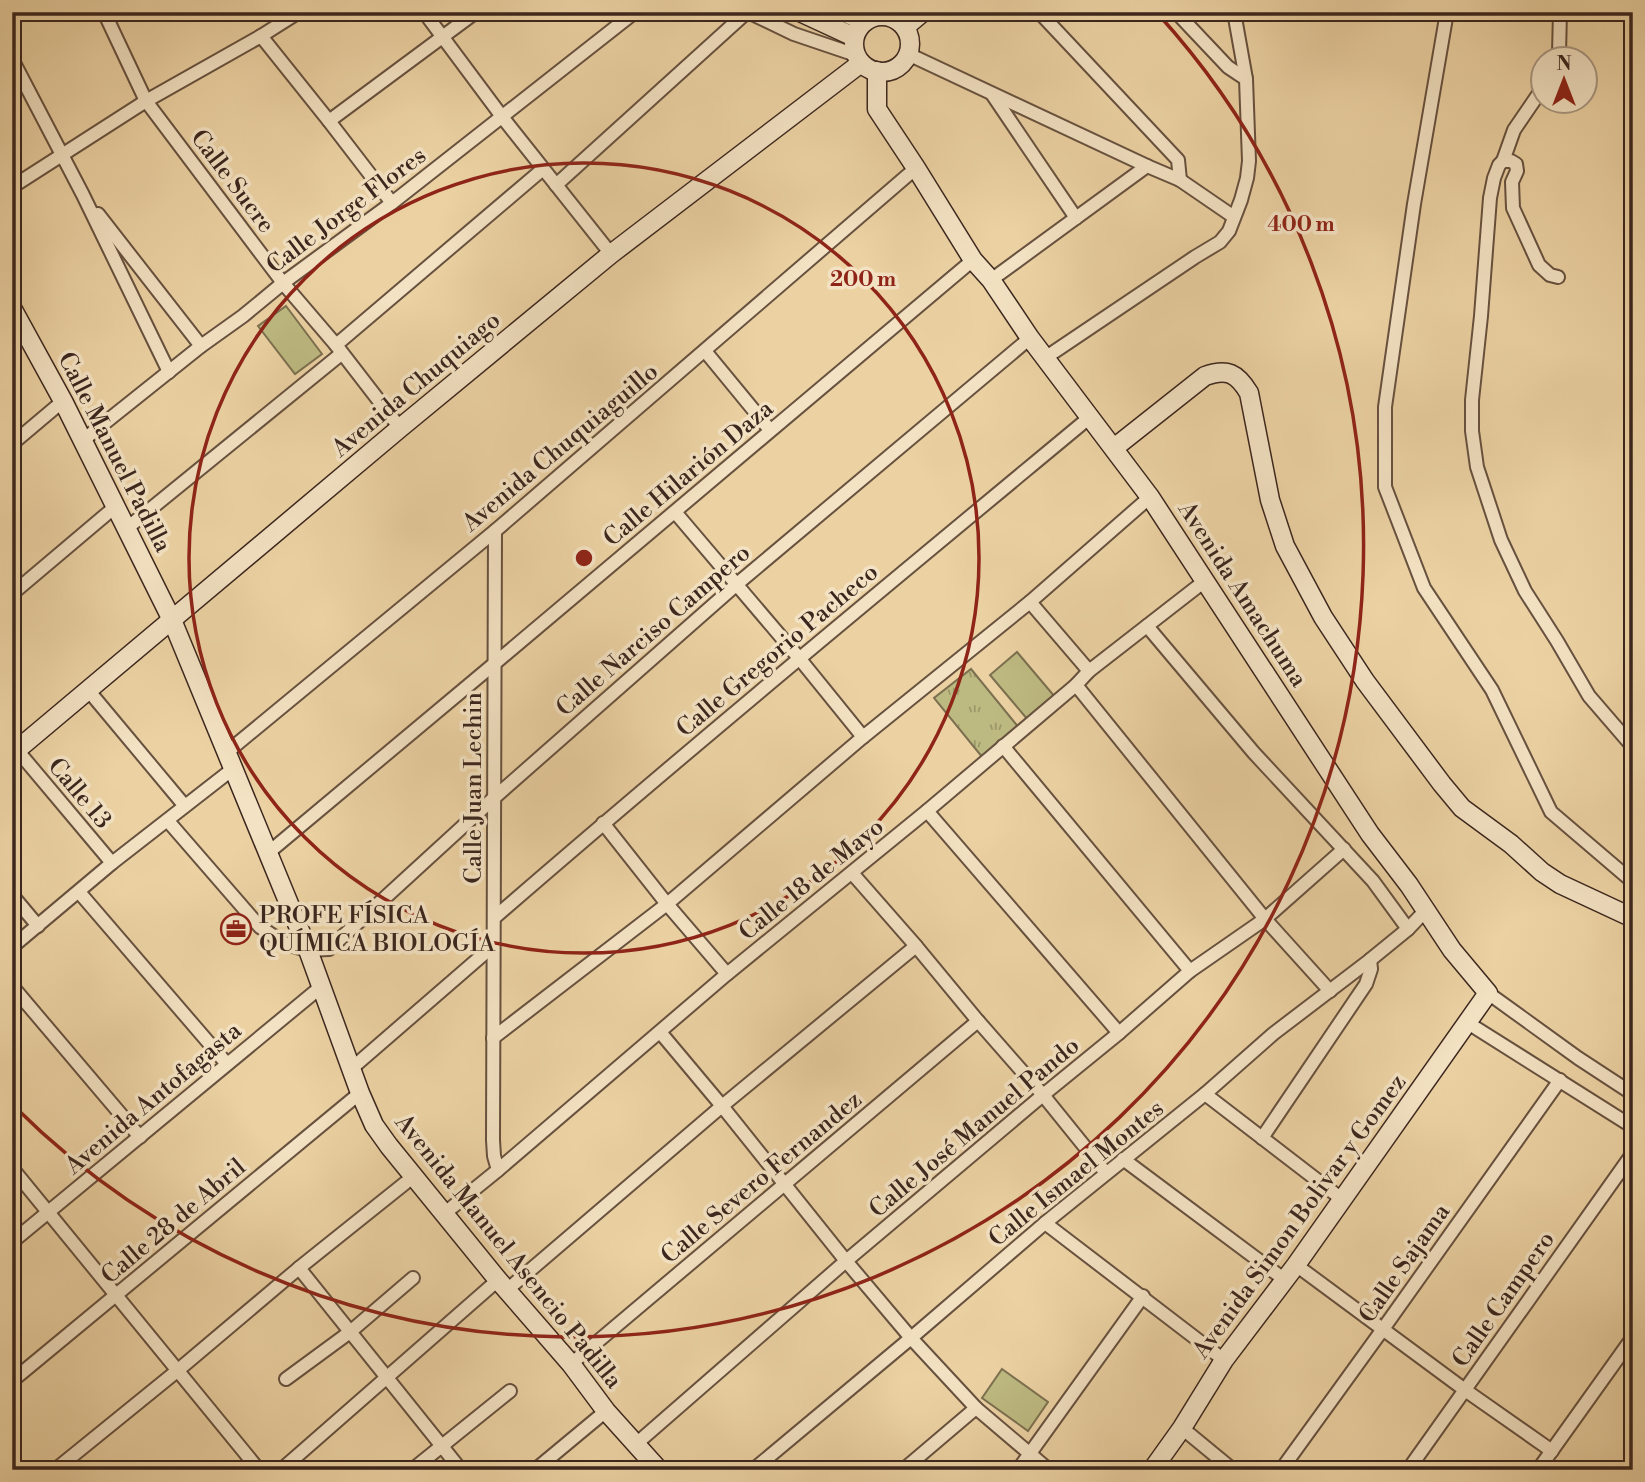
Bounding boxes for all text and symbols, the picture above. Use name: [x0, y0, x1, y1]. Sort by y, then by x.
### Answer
north arrow: [1530, 46, 1600, 116]
text: N: [1556, 52, 1572, 76]
street label: Calle Sucre: [184, 124, 281, 239]
street label: Calle Jorge Flores: [261, 141, 432, 281]
text: 400 m: [1267, 212, 1335, 238]
text: 200 m: [830, 267, 896, 293]
street label: Avenida Chuquiago: [325, 305, 507, 465]
street label: Calle Manuel Padilla: [51, 347, 178, 558]
street label: Avenida Chuquiaguillo: [456, 357, 665, 539]
street label: Calle Hilarión Daza: [598, 394, 780, 553]
street label: Avenida Amachuma: [1171, 496, 1314, 693]
street label: Calle Narciso Campero: [550, 538, 757, 723]
centre of rings: [572, 546, 596, 570]
street label: Calle Gregorio Pacheco: [671, 558, 885, 744]
street label: Calle Juan Lechin: [459, 692, 489, 884]
street label: Calle 13: [41, 752, 118, 835]
street label: Calle 18 de Mayo: [733, 812, 890, 947]
place label: PROFE FÍSICA QUÍMICA BIOLOGÍA: [259, 900, 496, 959]
office icon: PROFE FÍSICA QUÍMICA BIOLOGÍA: [219, 912, 253, 946]
street label: Avenida Antofagasta: [59, 1016, 249, 1182]
street label: Calle José Manuel Pando: [863, 1031, 1086, 1225]
street label: Avenida Simon Bolivar y Gomez: [1186, 1068, 1413, 1366]
street label: Calle Severo Fernandez: [655, 1085, 868, 1271]
street label: Calle Ismael Montes: [983, 1094, 1170, 1254]
street label: Avenida Manuel Asencio Padilla: [388, 1108, 629, 1396]
street label: Calle 28 de Abril: [95, 1153, 252, 1291]
street label: Calle Sajama: [1353, 1197, 1457, 1329]
street label: Calle Campero: [1446, 1226, 1562, 1373]

